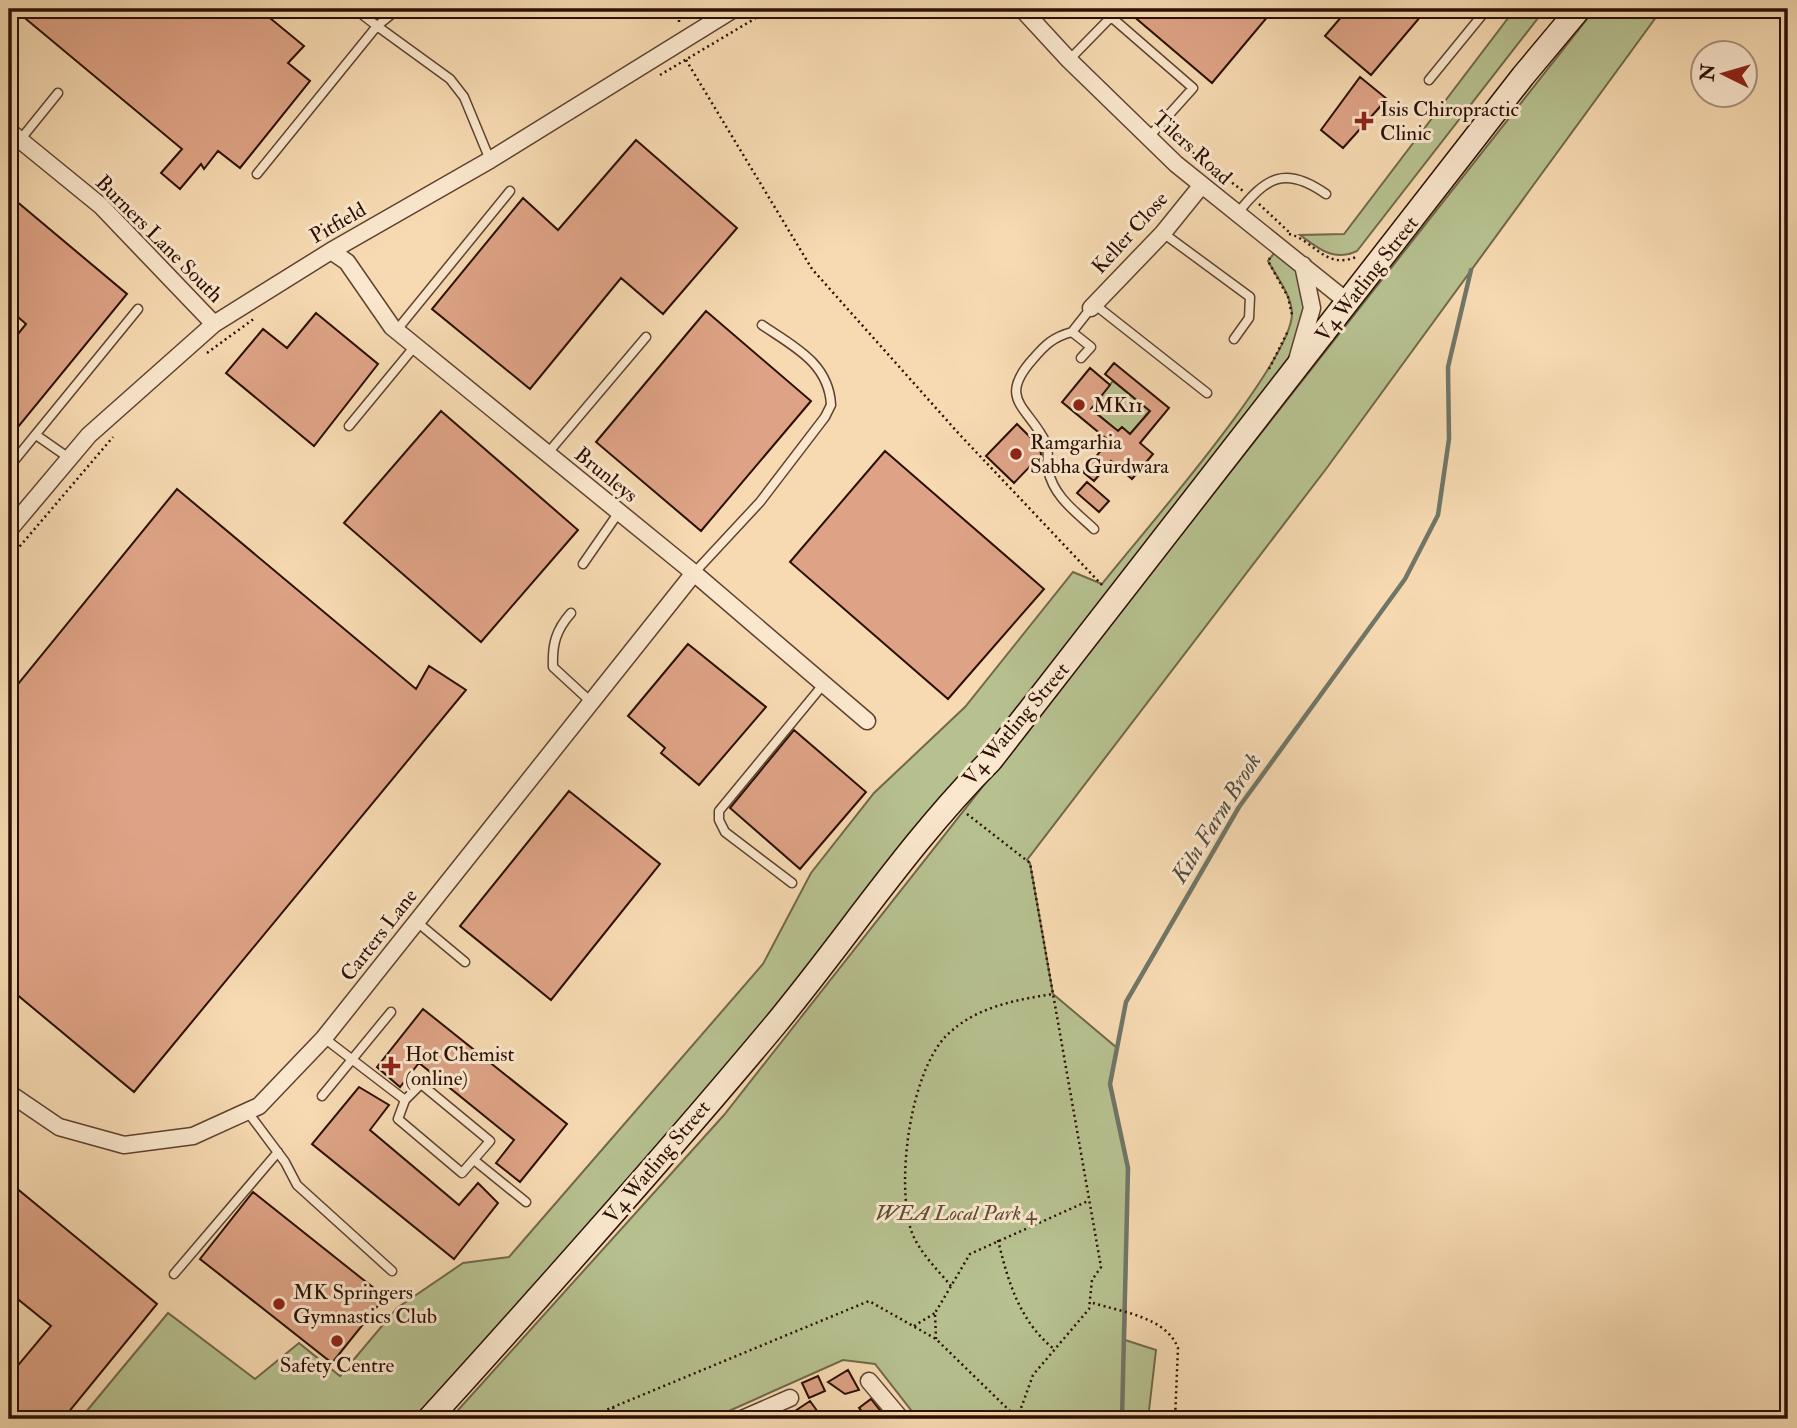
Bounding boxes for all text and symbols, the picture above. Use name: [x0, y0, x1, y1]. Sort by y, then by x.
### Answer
north arrow: [1688, 38, 1758, 108]
text: N: [1695, 62, 1721, 83]
place label: Isis Chiropractic Clinic: [1380, 96, 1519, 147]
street label: Tilers Road: [1146, 105, 1238, 191]
marker: Isis Chiropractic Clinic: [1354, 111, 1374, 131]
street label: Burners Lane South: [89, 169, 229, 309]
street label: Keller Close: [1086, 186, 1174, 280]
street label: Pitfield: [305, 196, 371, 250]
street label: V4 Watling Street: [1309, 210, 1425, 347]
place label: MK11: [1093, 392, 1143, 419]
marker: MK11: [1071, 397, 1087, 413]
place label: Ramgarhia Sabha Gurdwara: [1030, 429, 1169, 480]
street label: Brunleys: [569, 441, 643, 509]
marker: Ramgarhia Sabha Gurdwara: [1008, 446, 1024, 462]
street label: V4 Watling Street: [957, 657, 1076, 791]
water label: Kiln Farm Brook: [1164, 748, 1267, 889]
street label: Carters Lane: [334, 883, 424, 987]
place label: Hot Chemist (online): [405, 1041, 515, 1092]
marker: Hot Chemist (online): [383, 1058, 399, 1074]
street label: V4 Watling Street: [598, 1095, 717, 1229]
park label: WEA Local Park 4: [875, 1200, 1038, 1227]
place label: MK Springers Gymnastics Club: [293, 1279, 437, 1330]
marker: MK Springers Gymnastics Club: [271, 1296, 287, 1312]
marker: Safety Centre: [329, 1333, 345, 1349]
place label: Safety Centre: [280, 1352, 394, 1379]

